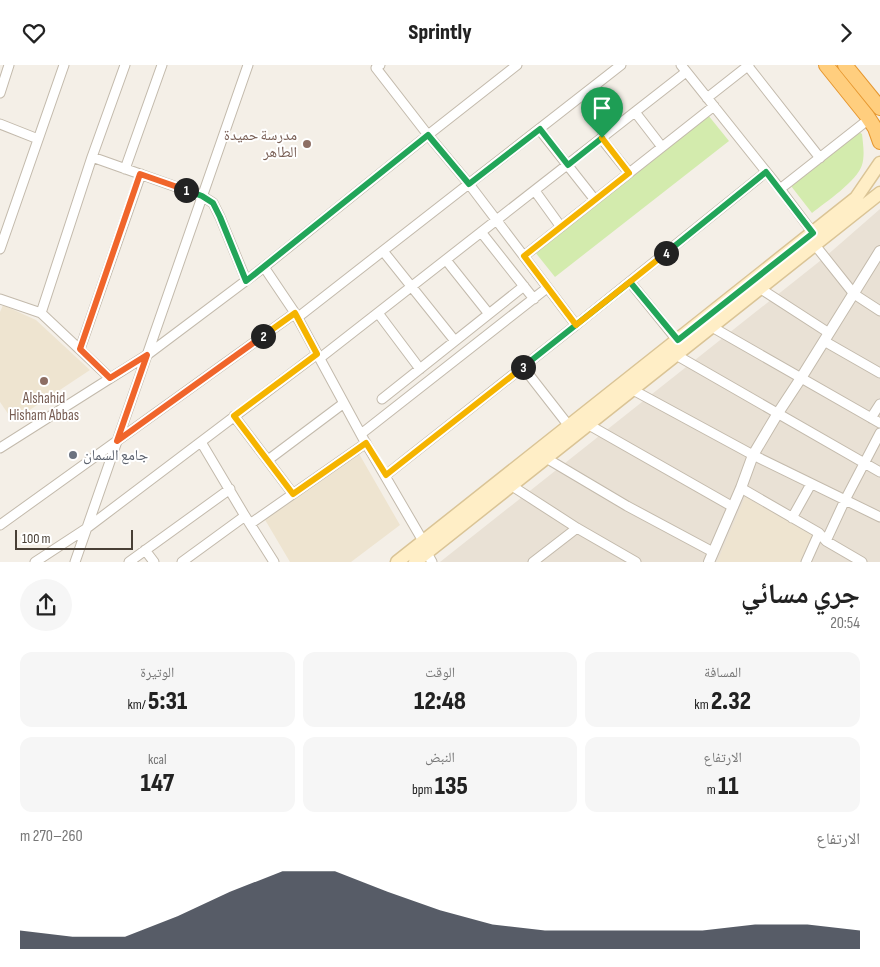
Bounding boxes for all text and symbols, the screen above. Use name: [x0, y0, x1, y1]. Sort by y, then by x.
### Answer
icon: heart: [20, 19, 48, 47]
text: Sprintly: [408, 19, 472, 46]
icon: forward: [832, 19, 860, 47]
pin: [581, 87, 623, 138]
icon: arrive: [588, 94, 616, 122]
place label: مدرسة حميدة الطاهر: [224, 126, 297, 162]
marker: مدرسة حميدة الطاهر: [301, 138, 313, 150]
pin: 1: [174, 177, 198, 203]
text: 1: [184, 182, 189, 199]
pin: 4: [654, 241, 678, 265]
text: 4: [663, 245, 670, 262]
pin: 2: [250, 323, 276, 349]
text: 2: [260, 328, 267, 345]
pin: 3: [510, 355, 536, 379]
text: 3: [520, 359, 527, 376]
marker: Alshahid Hisham Abbas: [38, 375, 50, 387]
place label: Alshahid Hisham Abbas: [9, 389, 79, 425]
place label: جامع السمان: [83, 446, 149, 465]
marker: جامع السمان: [67, 449, 79, 461]
scale bar: [15, 527, 132, 550]
text: 100 m: [22, 530, 51, 547]
text: جري مسائي: [741, 578, 860, 611]
button: share: [20, 579, 72, 631]
text: 20:54: [830, 614, 860, 633]
text: الوتيرة: [140, 664, 174, 681]
text: الوقت: [425, 664, 455, 681]
text: المسافة: [704, 664, 741, 681]
text: 5:31: [148, 686, 187, 717]
text: 12:48: [414, 686, 466, 717]
text: 2.32: [711, 686, 751, 717]
text: /km: [127, 696, 148, 713]
text: km: [694, 696, 711, 713]
text: النبض: [425, 749, 455, 766]
text: الارتفاع: [704, 749, 742, 766]
text: kcal: [148, 751, 167, 768]
text: 147: [141, 768, 174, 799]
text: 135: [435, 771, 468, 802]
text: 11: [718, 771, 739, 802]
text: bpm: [412, 781, 435, 798]
text: m: [707, 781, 718, 798]
text: 260–270 m: [20, 827, 83, 846]
text: الارتفاع: [816, 830, 860, 849]

